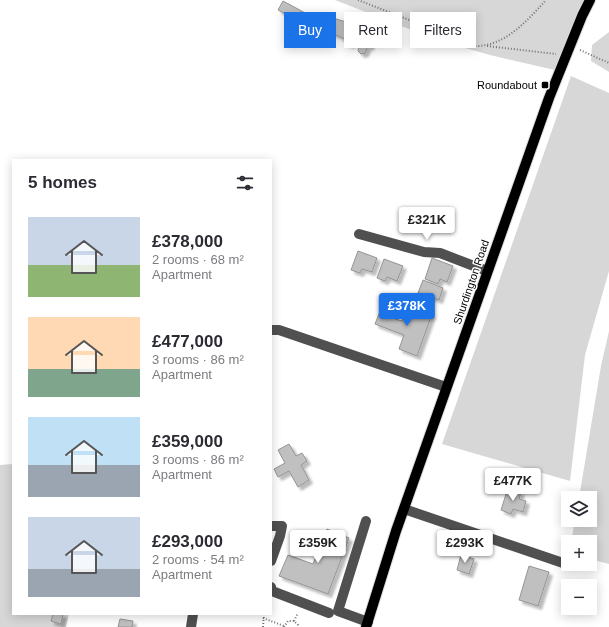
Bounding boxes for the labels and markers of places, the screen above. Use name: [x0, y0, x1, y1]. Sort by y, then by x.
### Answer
place label: Roundabout: [477, 79, 537, 91]
marker: Roundabout: [540, 80, 550, 90]
pin: £321K: [399, 207, 455, 241]
pin: £378K: [379, 293, 435, 327]
pin: £477K: [485, 468, 541, 502]
pin: £359K: [290, 530, 346, 564]
pin: £293K: [437, 530, 493, 564]

